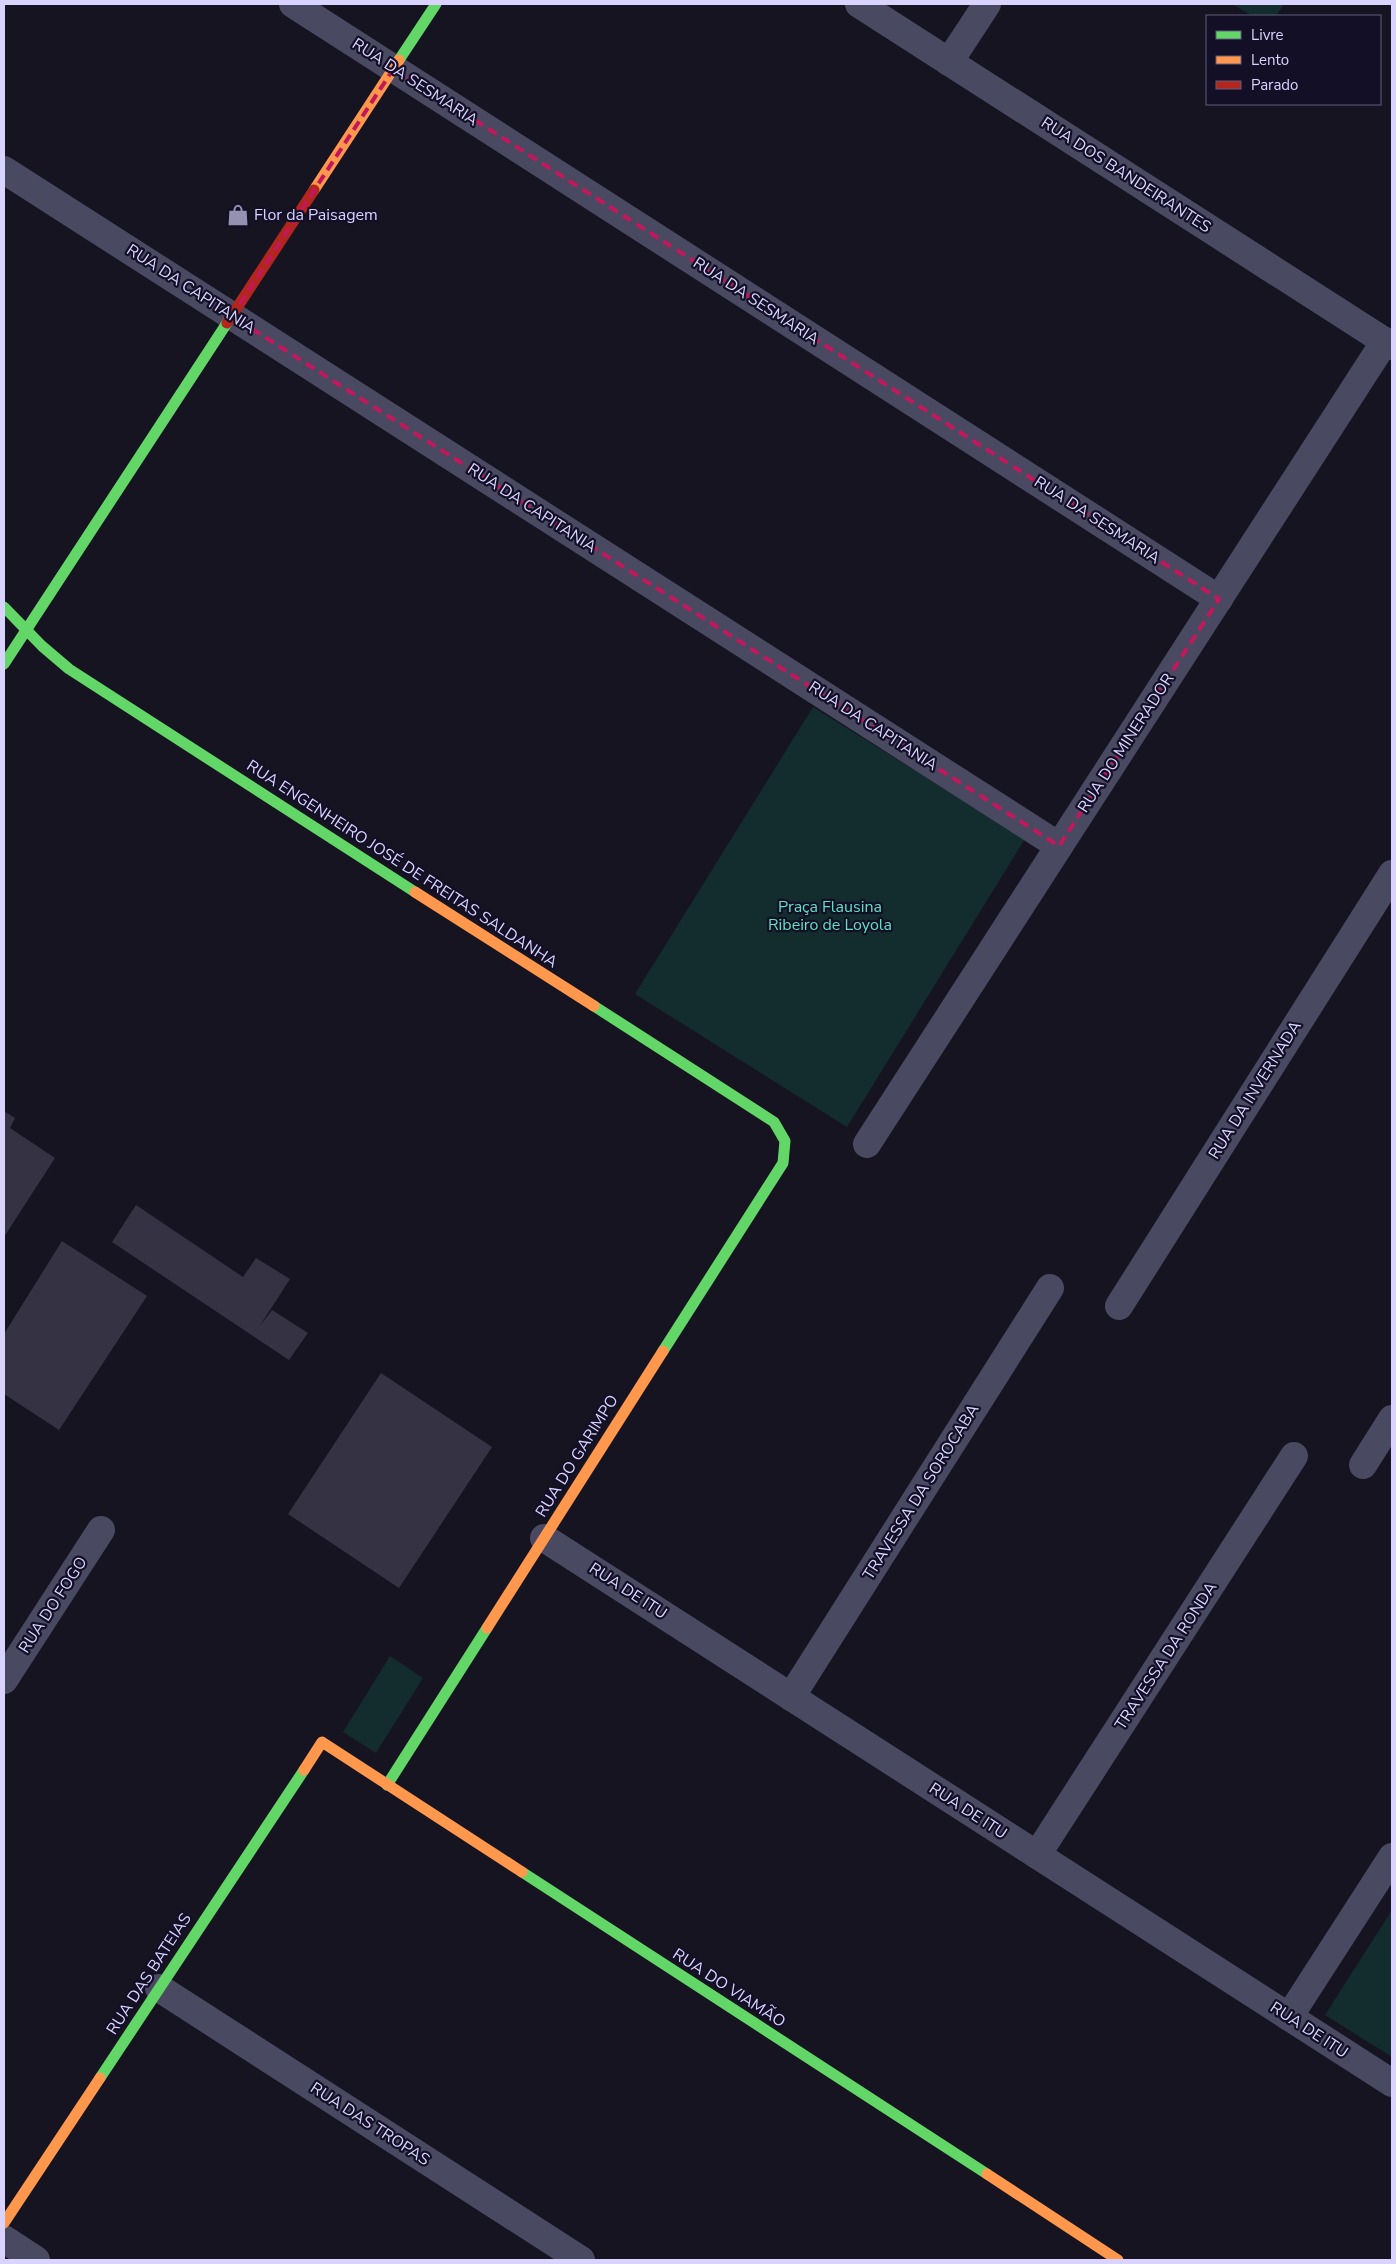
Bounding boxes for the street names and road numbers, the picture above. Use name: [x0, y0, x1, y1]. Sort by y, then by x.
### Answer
street label: RUA DA SESMARIA: [348, 33, 483, 131]
street label: RUA DOS BANDEIRANTES: [1037, 112, 1215, 238]
street label: RUA DA CAPITANIA: [122, 239, 260, 339]
street label: RUA DA SESMARIA: [689, 252, 824, 350]
street label: RUA DA CAPITANIA: [463, 458, 601, 558]
street label: RUA DA SESMARIA: [1030, 471, 1165, 569]
street label: RUA DO MINERADOR: [1073, 669, 1180, 817]
street label: RUA DA CAPITANIA: [804, 676, 942, 776]
street label: RUA ENGENHEIRO JOSÉ DE FREITAS SALDANHA: [242, 755, 562, 973]
street label: RUA DA INVERNADA: [1203, 1016, 1307, 1163]
street label: RUA DO GARIMPO: [530, 1391, 624, 1521]
street label: TRAVESSA DA SOROCABA: [858, 1400, 984, 1584]
street label: RUA DO FOGO: [14, 1552, 92, 1658]
street label: RUA DE ITU: [585, 1558, 671, 1624]
street label: TRAVESSA DA RONDA: [1110, 1578, 1222, 1734]
street label: RUA DE ITU: [925, 1778, 1011, 1844]
street label: RUA DAS BATEIAS: [101, 1909, 197, 2039]
street label: RUA DO VIAMÃO: [668, 1943, 790, 2033]
street label: RUA DE ITU: [1266, 1997, 1352, 2063]
street label: RUA DAS TROPAS: [306, 2077, 434, 2171]

